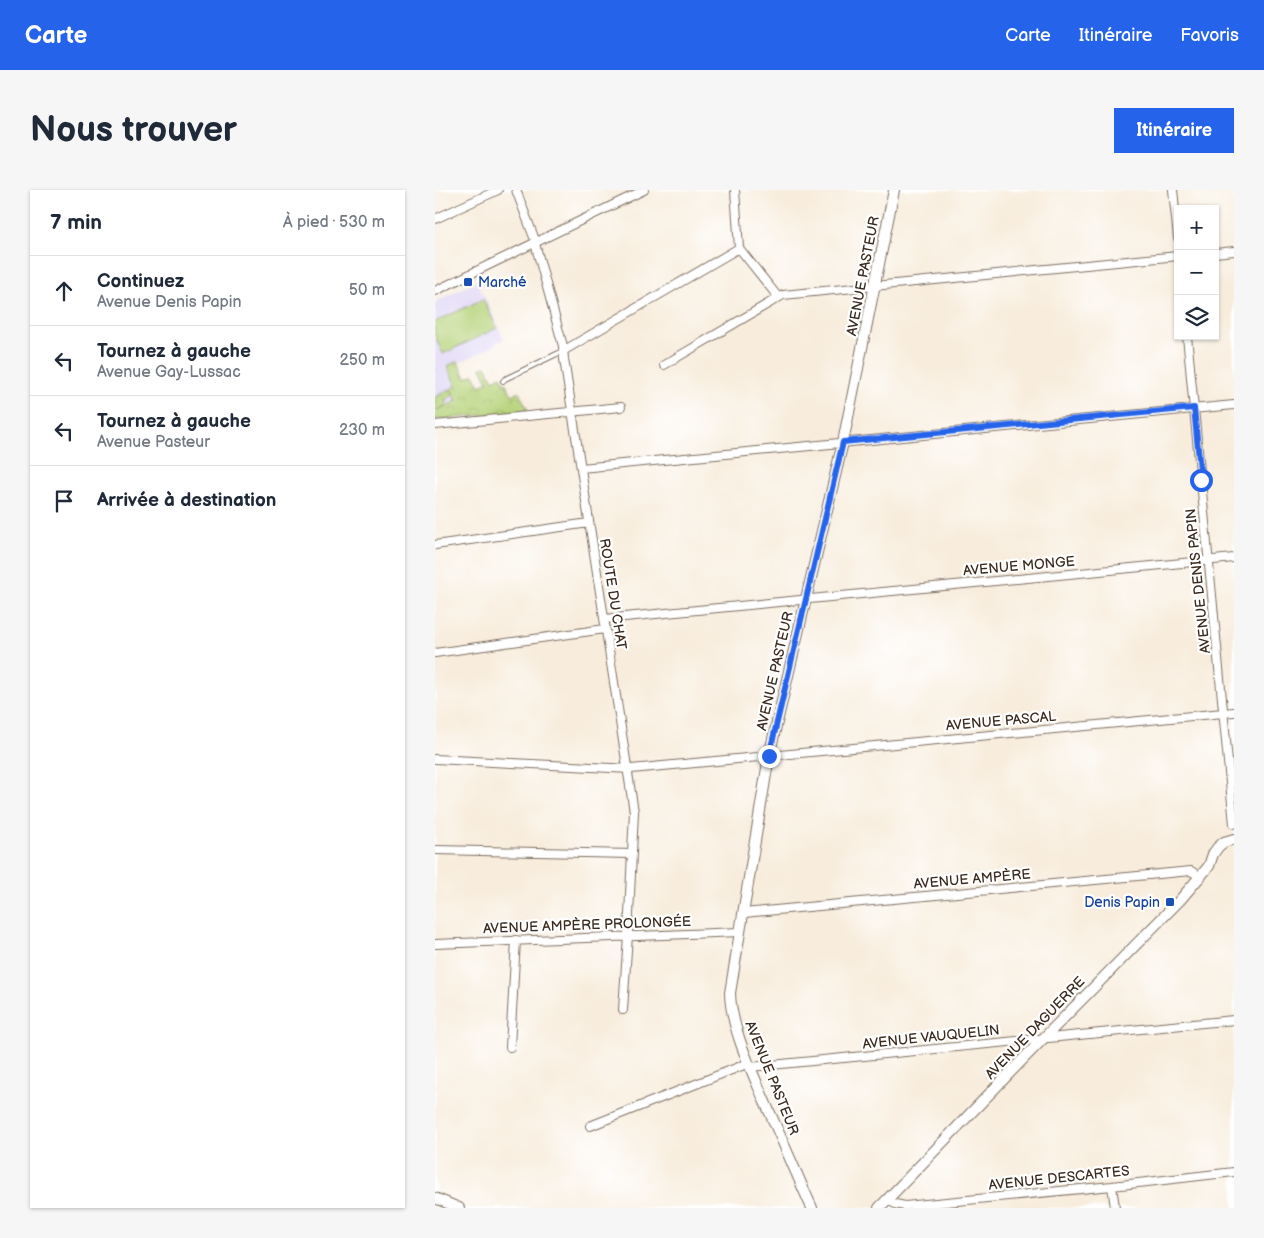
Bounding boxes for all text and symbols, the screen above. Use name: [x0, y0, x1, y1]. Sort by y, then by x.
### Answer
text: Carte: [25, 21, 87, 50]
text: Carte: [1005, 25, 1051, 46]
text: Itinéraire: [1079, 25, 1152, 46]
text: Favoris: [1180, 25, 1239, 46]
button: Itinéraire: [1114, 108, 1234, 153]
text: Nous trouver: [30, 109, 237, 152]
map controls: [1174, 205, 1219, 340]
button: +: [1174, 205, 1219, 250]
text: 7 min: [50, 210, 102, 235]
text: À pied · 530 m: [283, 213, 385, 232]
street label: AVENUE PASTEUR: [843, 215, 883, 337]
button: −: [1174, 250, 1219, 295]
text: Continuez: [97, 270, 184, 293]
place label: Marché: [478, 274, 527, 291]
marker: Marché: [462, 276, 474, 288]
icon: ahead: [50, 277, 78, 305]
text: 50 m: [349, 281, 385, 300]
text: Avenue Denis Papin: [97, 293, 241, 312]
button: layers: [1174, 295, 1219, 340]
text: Tournez à gauche: [97, 340, 251, 363]
icon: left: [50, 347, 78, 375]
text: 250 m: [339, 351, 385, 370]
text: Avenue Gay-Lussac: [97, 363, 241, 382]
text: Tournez à gauche: [97, 410, 251, 433]
icon: left: [50, 417, 78, 445]
text: 230 m: [339, 421, 385, 440]
text: Avenue Pasteur: [97, 433, 210, 452]
route start: [1190, 469, 1213, 492]
icon: arrive: [50, 487, 78, 515]
text: Arrivée à destination: [97, 489, 276, 512]
street label: AVENUE DENIS PAPIN: [1182, 508, 1214, 654]
street label: ROUTE DU CHAT: [596, 537, 630, 651]
street label: AVENUE MONGE: [962, 553, 1076, 579]
street label: AVENUE PASTEUR: [753, 610, 797, 732]
street label: AVENUE PASCAL: [945, 708, 1057, 734]
route end: [758, 745, 781, 768]
street label: AVENUE AMPÈRE: [913, 864, 1031, 893]
place label: Denis Papin: [1084, 894, 1160, 911]
marker: Denis Papin: [1164, 896, 1176, 908]
street label: AVENUE AMPÈRE PROLONGÉE: [483, 912, 691, 937]
street label: AVENUE DAGUERRE: [982, 973, 1088, 1083]
street label: AVENUE PASTEUR: [741, 1018, 803, 1138]
street label: AVENUE VAUQUELIN: [862, 1021, 1000, 1053]
street label: AVENUE DESCARTES: [988, 1162, 1130, 1194]

